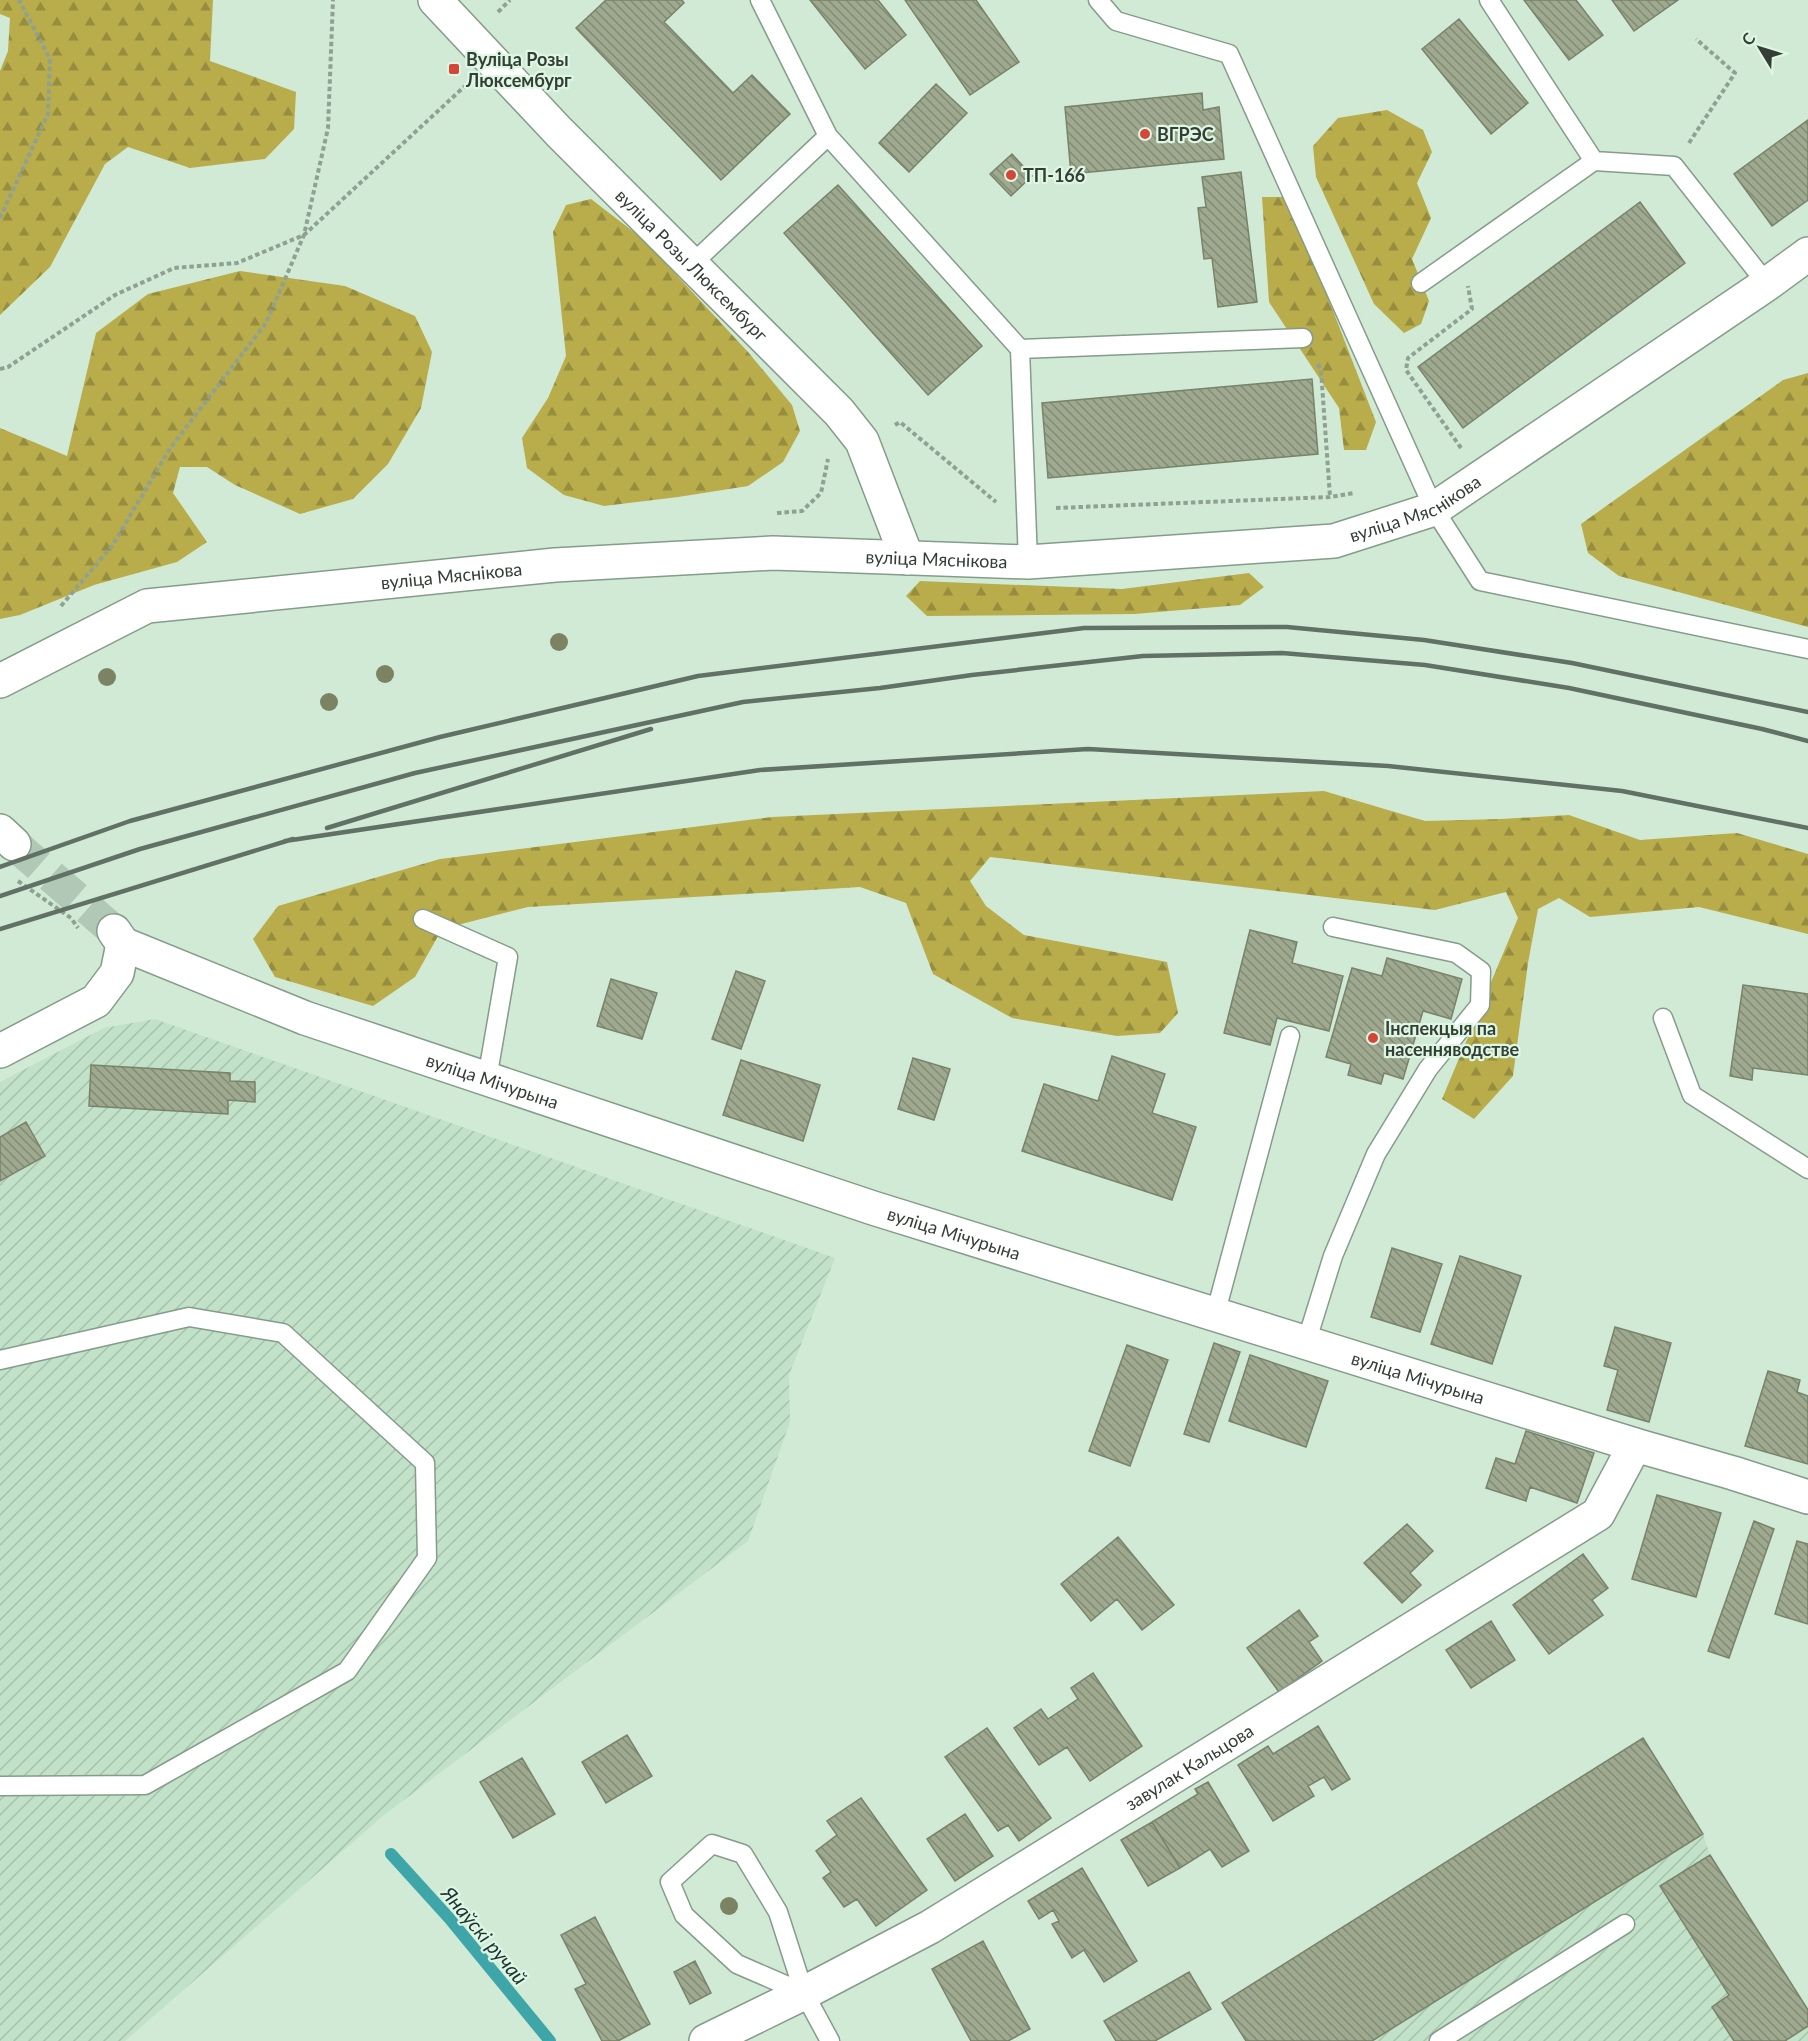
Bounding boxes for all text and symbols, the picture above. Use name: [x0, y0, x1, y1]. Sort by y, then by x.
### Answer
north arrow: [1730, 18, 1790, 78]
text: С: [1737, 28, 1759, 48]
place label: Вуліца Розы Люксембург: [465, 48, 572, 91]
marker: Вуліца Розы Люксембург: [447, 62, 461, 76]
place label: ВГРЭС: [1157, 123, 1214, 145]
marker: ВГРЭС: [1138, 127, 1152, 141]
place label: ТП-166: [1023, 164, 1085, 186]
marker: ТП-166: [1004, 168, 1018, 182]
street label: вуліца Розы Люксембург: [611, 184, 773, 346]
street label: вуліца Мяснікова: [1347, 470, 1485, 546]
street label: вуліца Мяснікова: [865, 545, 1008, 572]
street label: вуліца Мяснікова: [380, 557, 523, 593]
place label: Інспекцыя па насенняводстве: [1385, 1017, 1519, 1060]
marker: Інспекцыя па насенняводстве: [1366, 1031, 1380, 1045]
street label: вуліца Мічурына: [424, 1048, 561, 1113]
street label: вуліца Мічурына: [885, 1202, 1023, 1264]
street label: вуліца Мічурына: [1349, 1347, 1487, 1409]
street label: завулак Кальцова: [1121, 1719, 1257, 1815]
water label: Янаўскі ручай: [436, 1880, 533, 1989]

